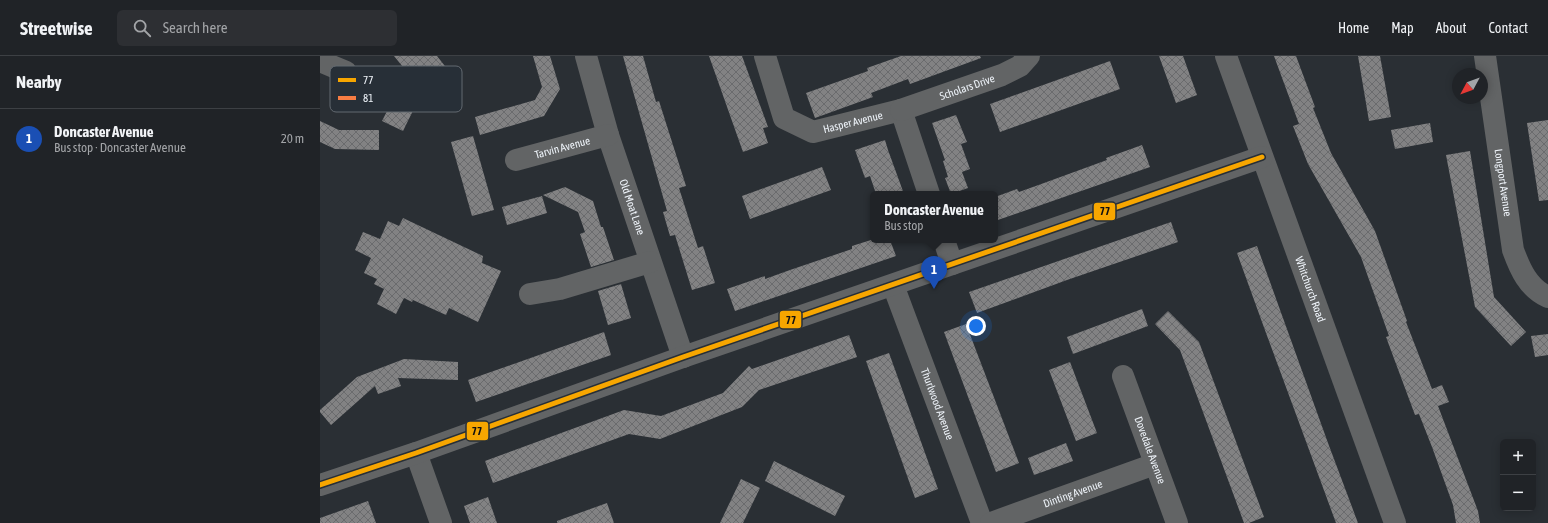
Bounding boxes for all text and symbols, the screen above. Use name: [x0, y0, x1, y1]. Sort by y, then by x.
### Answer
search box: [117, 10, 397, 46]
text: Streetwise: [20, 17, 93, 39]
icon: search: [131, 17, 153, 39]
text: Search here: [163, 19, 227, 36]
text: Home: [1338, 20, 1369, 36]
text: Map: [1391, 20, 1414, 36]
text: About: [1436, 20, 1467, 36]
text: Contact: [1489, 20, 1528, 36]
legend: [330, 66, 462, 112]
north arrow: [1452, 68, 1488, 104]
text: Nearby: [16, 72, 62, 92]
street label: Scholars Drive: [938, 72, 996, 102]
text: 77: [363, 74, 373, 86]
text: 81: [363, 92, 373, 104]
street label: Hasper Avenue: [822, 109, 884, 135]
text: Doncaster Avenue: [54, 123, 154, 140]
text: 1: [26, 131, 32, 146]
text: 20 m: [281, 131, 304, 146]
street label: Tarvin Avenue: [533, 134, 591, 161]
text: Bus stop · Doncaster Avenue: [54, 140, 186, 155]
street label: Longport Avenue: [1492, 148, 1514, 217]
street label: Old Moat Lane: [617, 178, 647, 236]
popup: [870, 191, 998, 243]
text: Doncaster Avenue: [884, 201, 984, 218]
line badge: 77: [1093, 202, 1116, 221]
text: 77: [1100, 205, 1110, 217]
text: Bus stop: [884, 218, 924, 233]
street label: Whitchurch Road: [1293, 255, 1328, 324]
pin: 1: [921, 256, 947, 289]
line badge: 77: [779, 310, 802, 329]
text: 77: [786, 314, 796, 326]
your location: [966, 316, 986, 336]
street label: Thurlwood Avenue: [919, 367, 956, 441]
street label: Dovedale Avenue: [1132, 415, 1168, 485]
line badge: 77: [466, 421, 489, 441]
text: 77: [472, 425, 482, 437]
map controls: [1500, 439, 1536, 511]
button: +: [1500, 439, 1536, 475]
button: −: [1500, 475, 1536, 511]
street label: Dinting Avenue: [1042, 477, 1104, 510]

